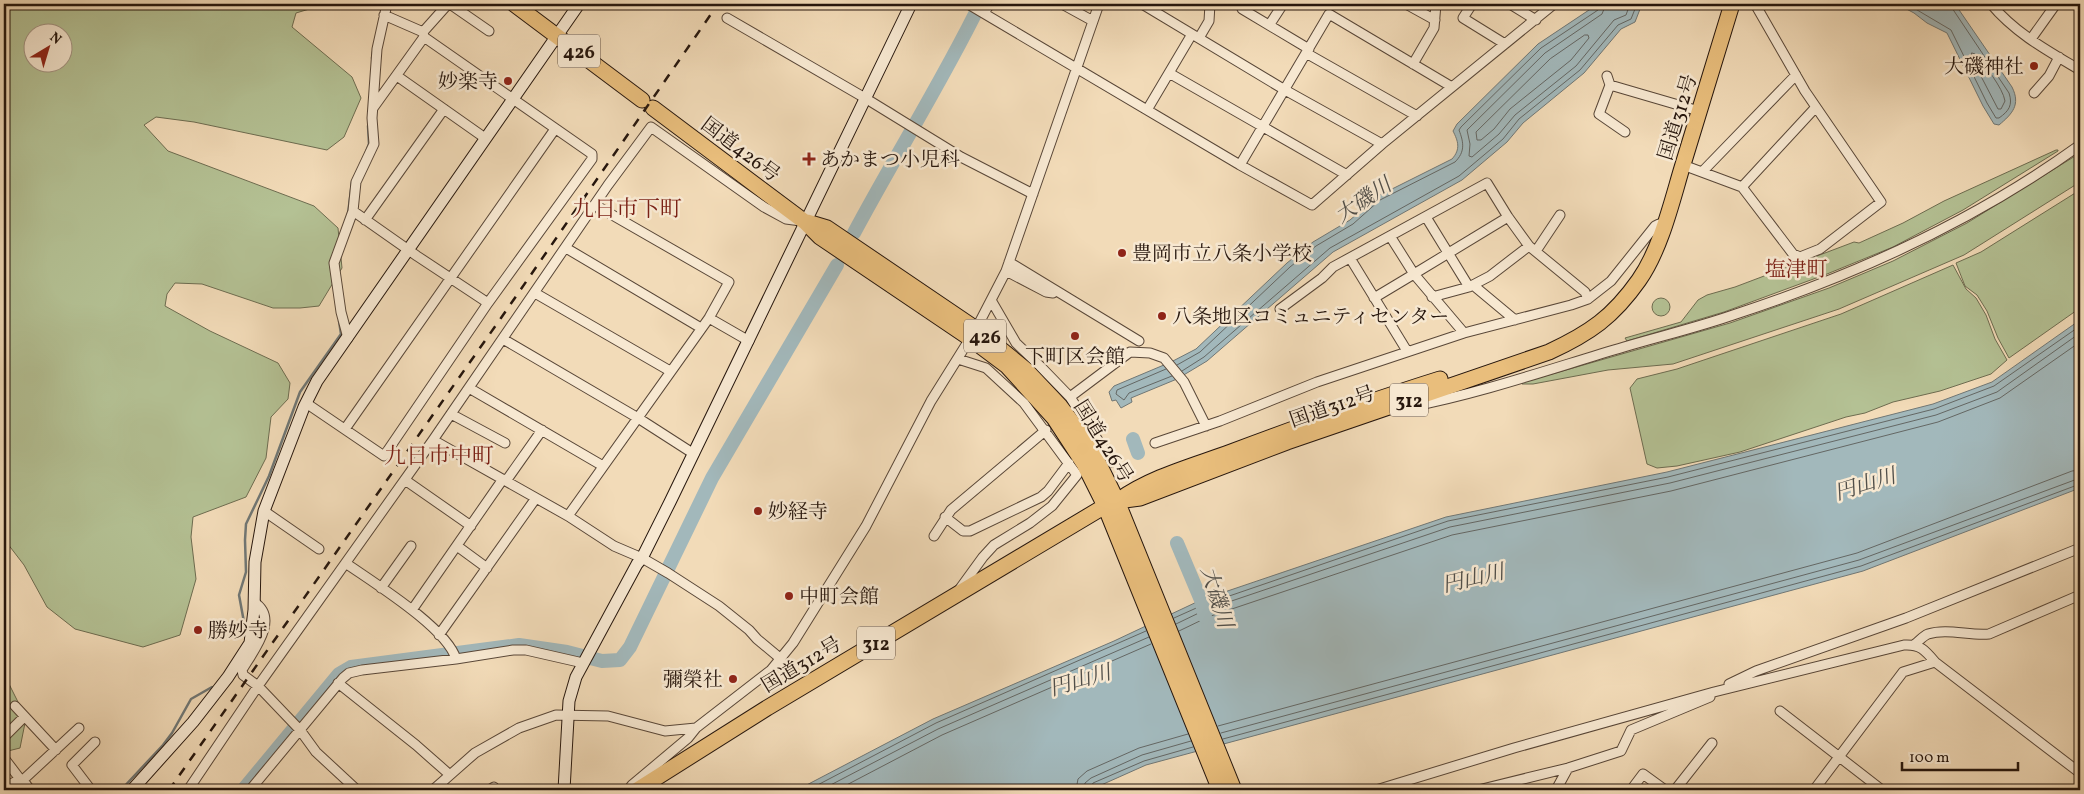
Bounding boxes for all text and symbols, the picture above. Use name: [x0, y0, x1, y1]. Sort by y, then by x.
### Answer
north arrow: [22, 22, 72, 72]
text: N: [45, 28, 65, 50]
road number: 426: [558, 34, 600, 68]
place label: 大磯神社: [1944, 54, 2024, 82]
marker: 大磯神社: [2028, 60, 2040, 72]
place label: 妙楽寺: [438, 69, 498, 97]
street label: 国道312号: [1653, 71, 1705, 164]
marker: 妙楽寺: [502, 75, 514, 87]
street label: 国道426号: [694, 111, 785, 190]
place label: あかまつ小児科: [820, 147, 960, 175]
marker: あかまつ小児科: [802, 152, 816, 166]
water label: 大磯川: [1330, 170, 1400, 231]
district label: 九日市下町: [572, 195, 682, 226]
place label: 豊岡市立八条小学校: [1132, 241, 1312, 269]
marker: 豊岡市立八条小学校: [1116, 247, 1128, 259]
district label: 塩津町: [1765, 256, 1828, 285]
place label: 八条地区コミュニティセンター: [1172, 304, 1449, 332]
marker: 八条地区コミュニティセンター: [1156, 310, 1168, 322]
road number: 426: [964, 320, 1006, 352]
marker: 下町区会館: [1069, 330, 1081, 342]
place label: 下町区会館: [1025, 344, 1125, 372]
street label: 国道312号: [1286, 380, 1379, 436]
road number: 312: [1390, 384, 1428, 416]
street label: 国道426号: [1066, 395, 1139, 489]
district label: 九日市中町: [384, 442, 494, 473]
water label: 円山川: [1831, 462, 1902, 509]
place label: 妙経寺: [768, 499, 828, 527]
marker: 妙経寺: [752, 505, 764, 517]
water label: 円山川: [1439, 558, 1509, 601]
water label: 大磯川: [1192, 563, 1239, 634]
place label: 中町会館: [799, 584, 879, 612]
marker: 中町会館: [783, 590, 795, 602]
place label: 勝妙寺: [208, 618, 268, 646]
marker: 勝妙寺: [192, 624, 204, 636]
road number: 312: [857, 626, 895, 660]
street label: 国道312号: [757, 631, 847, 701]
water label: 円山川: [1046, 658, 1117, 704]
place label: 彌榮社: [663, 667, 723, 695]
marker: 彌榮社: [727, 673, 739, 685]
scale bar: [1902, 739, 2018, 771]
text: 100 m: [1909, 748, 1949, 769]

